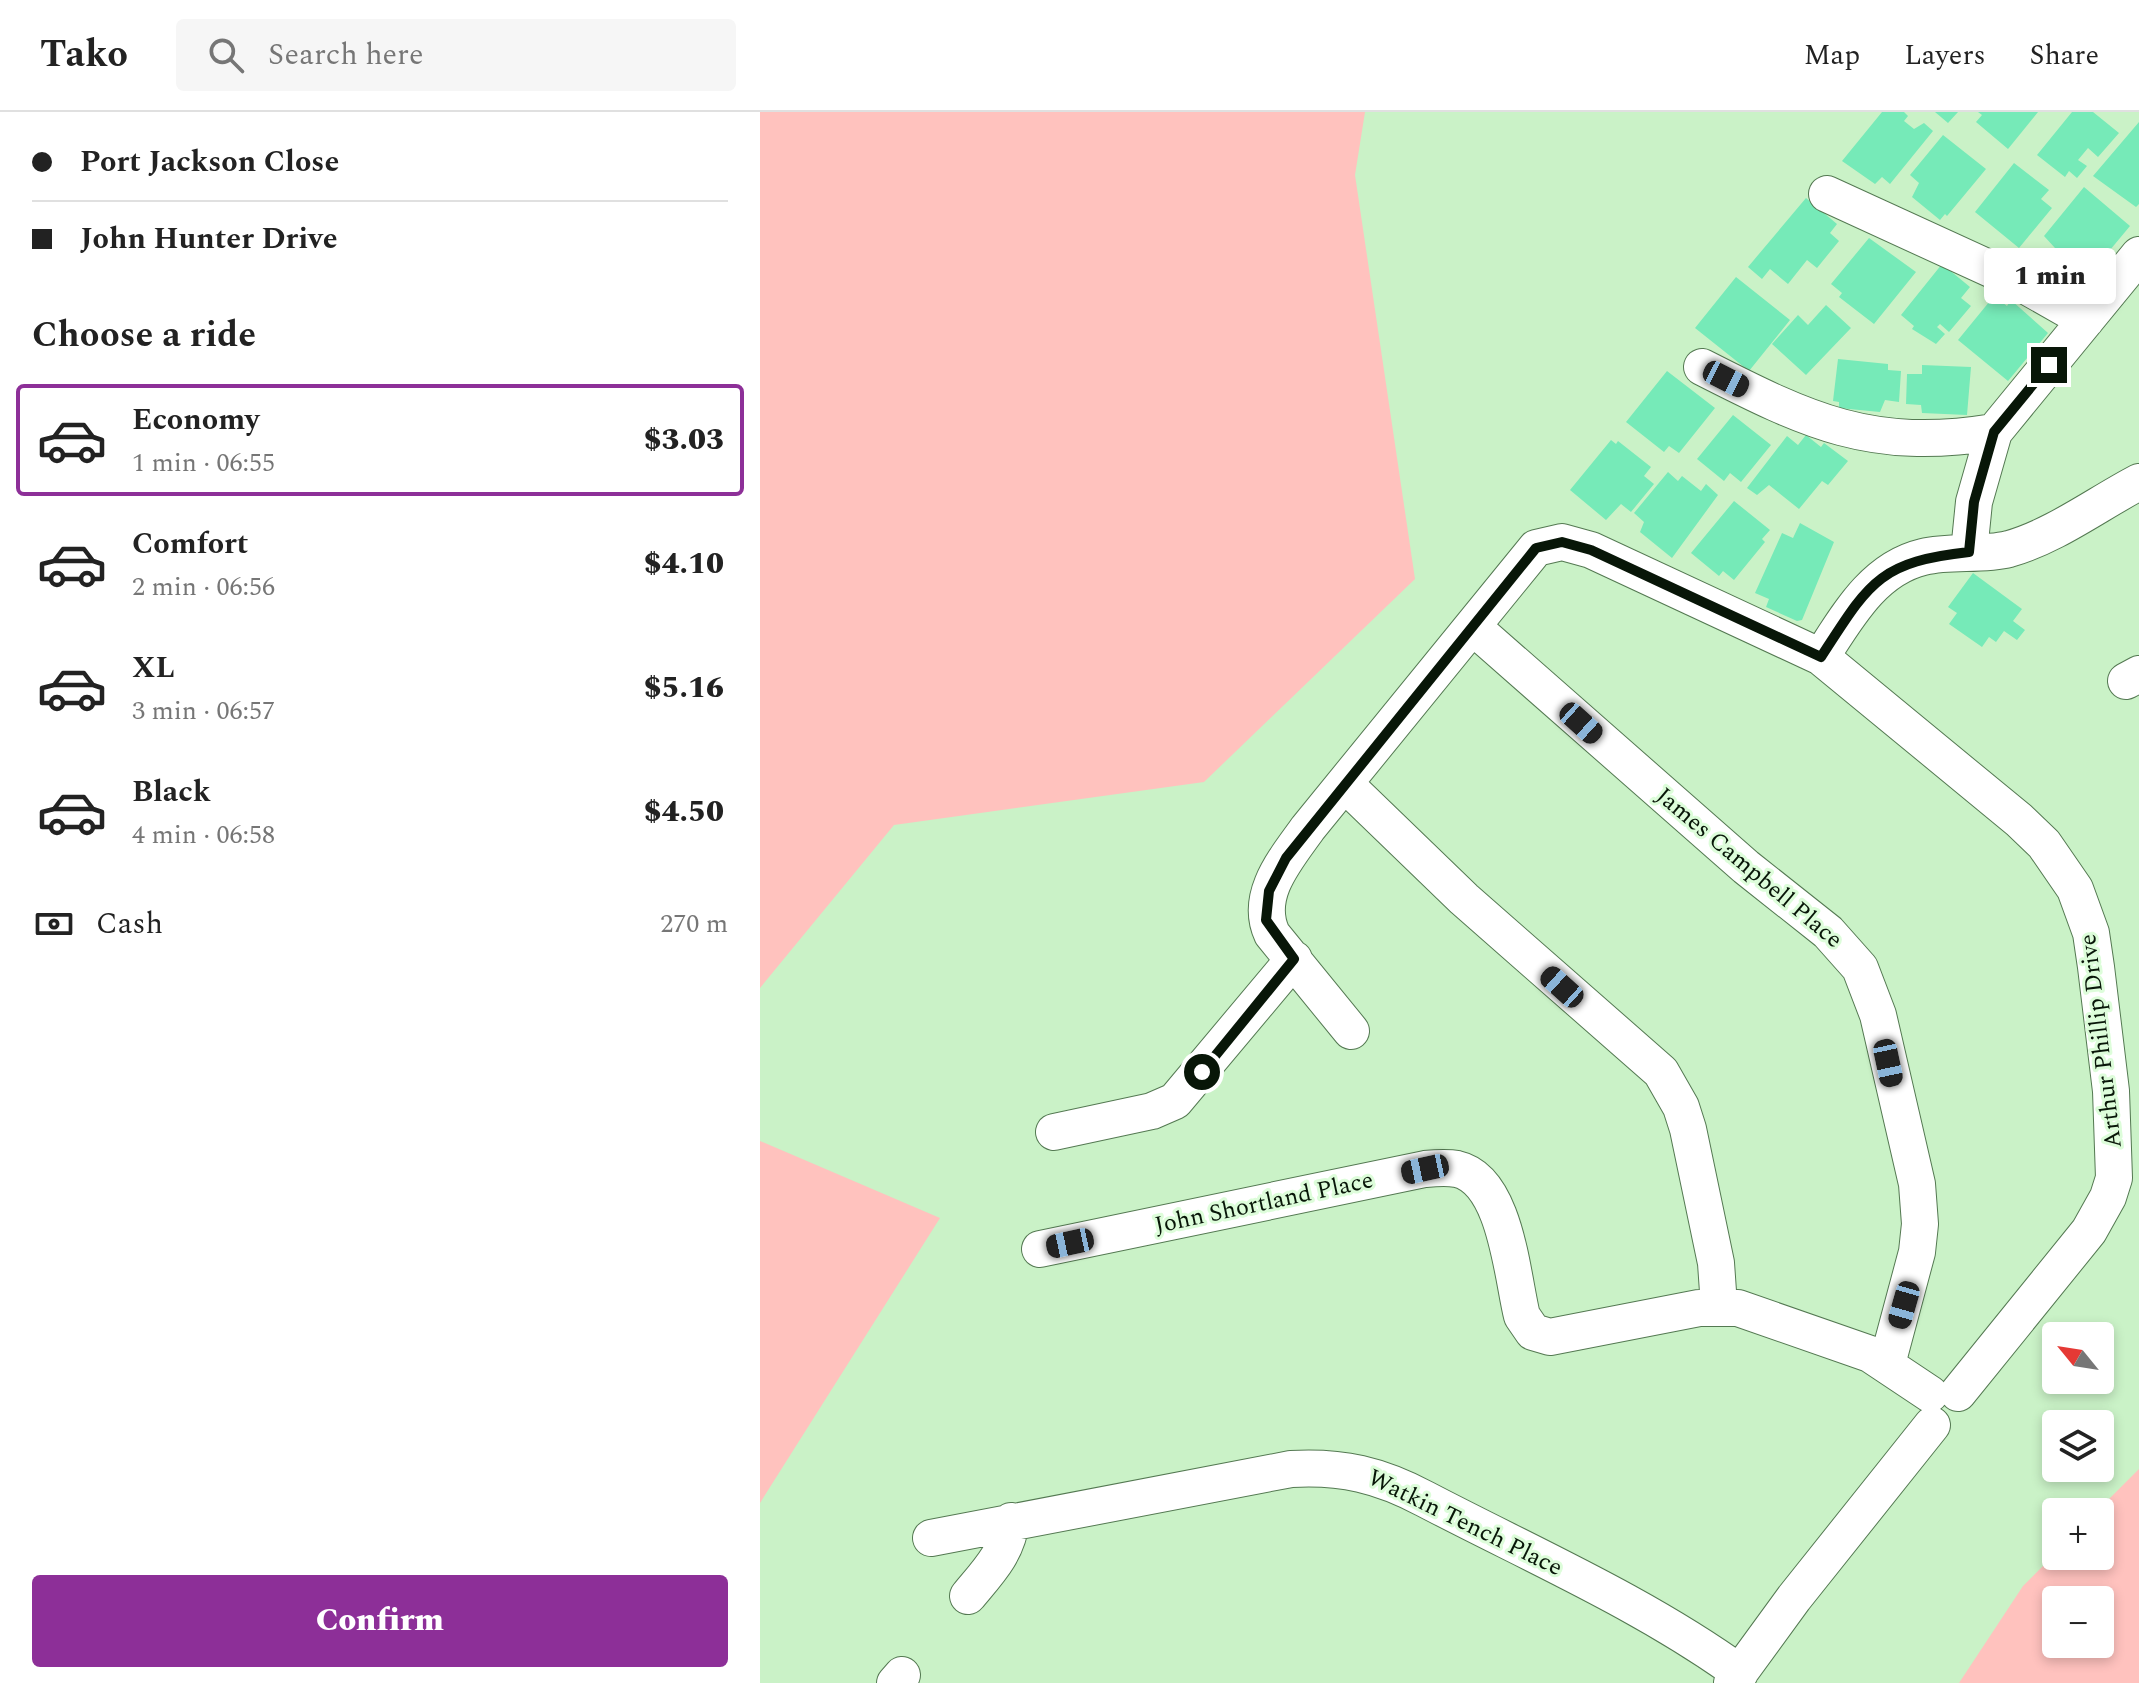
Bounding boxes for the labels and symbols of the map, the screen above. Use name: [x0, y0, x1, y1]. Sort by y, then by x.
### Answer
callout: 1 min: [1983, 249, 2115, 305]
route end: [2031, 347, 2067, 383]
car: [1699, 357, 1753, 401]
car: [1555, 698, 1607, 748]
street label: James Campbell Place: [1647, 779, 1851, 957]
street label: Arthur Phillip Drive: [2070, 932, 2132, 1150]
car: [1536, 962, 1588, 1012]
car: [1871, 1037, 1905, 1089]
route start: [1184, 1054, 1220, 1090]
car: [1399, 1152, 1451, 1186]
street label: John Shortland Place: [1151, 1162, 1377, 1244]
car: [1044, 1226, 1096, 1260]
car: [1886, 1279, 1922, 1331]
north arrow: [2042, 1322, 2114, 1394]
street label: Watkin Tench Place: [1361, 1460, 1569, 1586]

